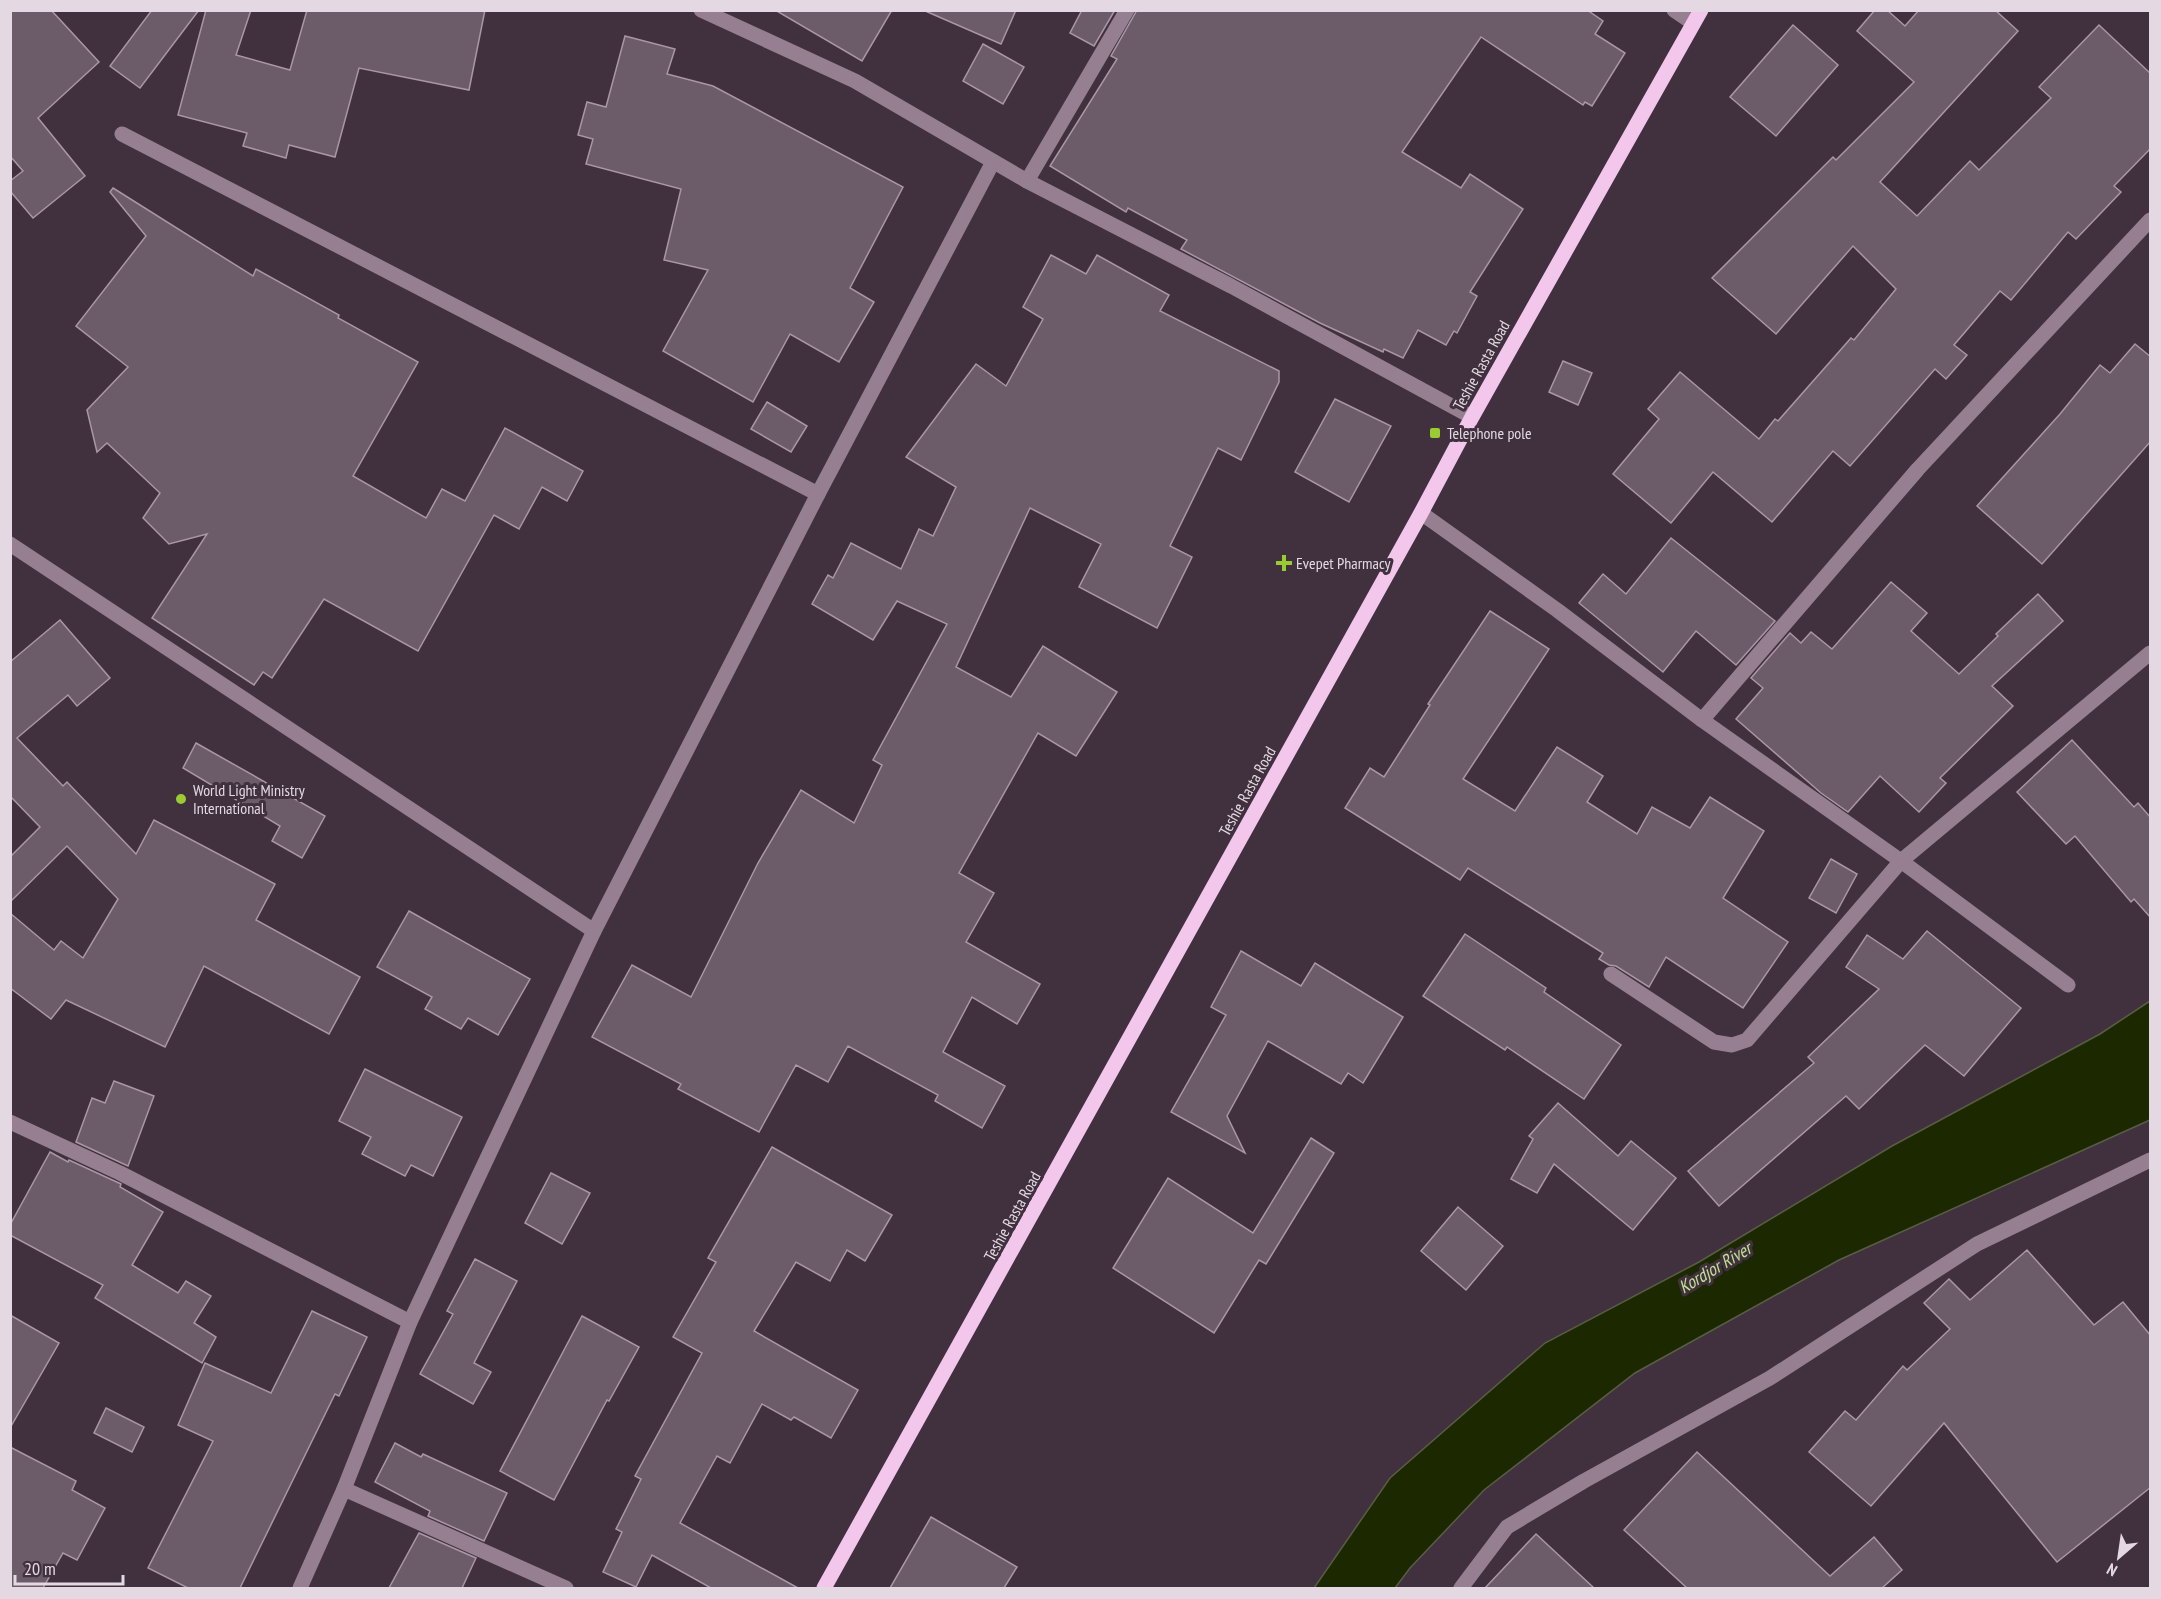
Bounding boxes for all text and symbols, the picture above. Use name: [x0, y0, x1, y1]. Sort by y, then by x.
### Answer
street label: Teshie Rasta Road: [1448, 317, 1514, 413]
place label: Telephone pole: [1447, 423, 1532, 443]
marker: Telephone pole: [1428, 426, 1442, 440]
place label: Evepet Pharmacy: [1296, 553, 1390, 573]
marker: Evepet Pharmacy: [1277, 556, 1291, 570]
street label: Teshie Rasta Road: [1214, 743, 1280, 839]
place label: World Light Ministry International: [193, 780, 305, 818]
marker: World Light Ministry International: [174, 792, 188, 806]
street label: Teshie Rasta Road: [979, 1168, 1045, 1264]
water label: Kordjor River: [1674, 1235, 1758, 1298]
north arrow: [2089, 1527, 2149, 1587]
scale bar: [15, 1548, 123, 1586]
text: 20 m: [24, 1557, 56, 1580]
text: N: [2103, 1559, 2120, 1581]

